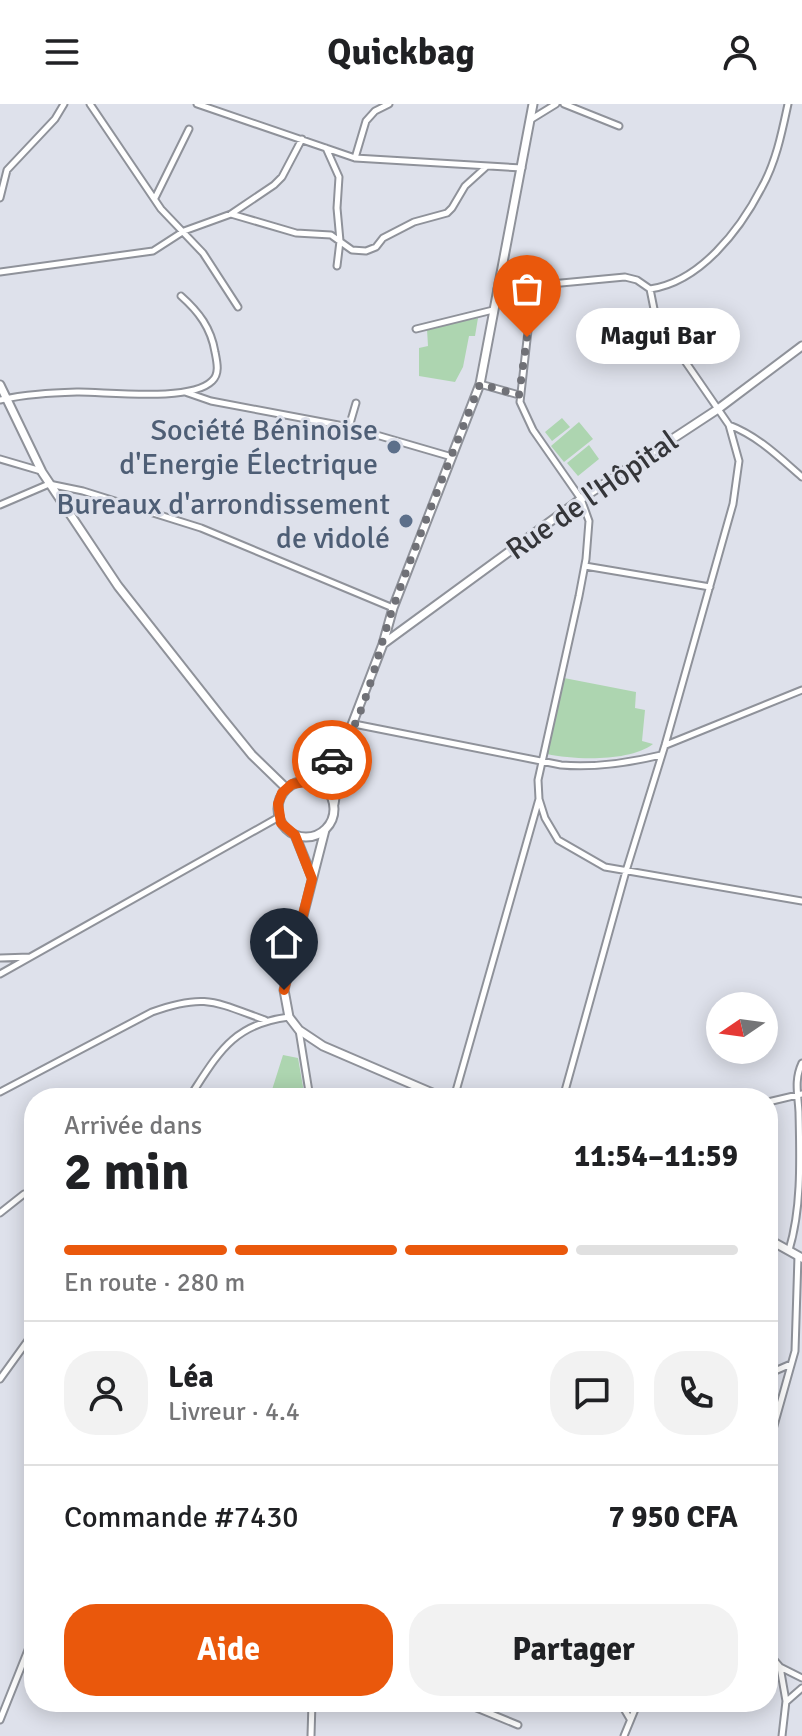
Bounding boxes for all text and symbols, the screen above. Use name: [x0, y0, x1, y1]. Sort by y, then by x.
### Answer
icon: menu: [40, 30, 84, 74]
text: Quickbag: [327, 30, 475, 75]
icon: person: [718, 30, 762, 74]
pin: [493, 255, 561, 337]
icon: bag: [505, 267, 549, 311]
callout: Magui Bar: [575, 309, 739, 365]
text: Magui Bar: [600, 320, 716, 352]
place label: Société Béninoise d'Energie Électrique: [119, 412, 378, 483]
street label: Rue de l'Hôpital: [499, 423, 685, 568]
marker: Société Béninoise d'Energie Électrique: [385, 438, 403, 456]
place label: Bureaux d'arrondissement de vidolé: [56, 486, 390, 557]
marker: Bureaux d'arrondissement de vidolé: [397, 512, 415, 530]
courier: [292, 720, 372, 800]
icon: car: [310, 738, 354, 782]
pin: [250, 908, 318, 990]
icon: home: [262, 920, 306, 964]
north arrow: [706, 992, 778, 1064]
map controls: [706, 992, 778, 1064]
text: Arrivée dans: [64, 1110, 202, 1142]
text: 11:54–11:59: [574, 1138, 738, 1175]
text: 2 min: [64, 1140, 190, 1204]
text: En route · 280 m: [64, 1267, 245, 1299]
button: person: [64, 1351, 148, 1435]
button: chat: [550, 1351, 634, 1435]
button: phone: [654, 1351, 738, 1435]
text: Léa: [168, 1359, 214, 1396]
text: Livreur · 4.4: [168, 1396, 300, 1428]
text: Commande #7430: [64, 1499, 299, 1536]
text: 7 950 CFA: [608, 1499, 738, 1536]
button: Aide: [64, 1604, 393, 1696]
button: Partager: [409, 1604, 738, 1696]

